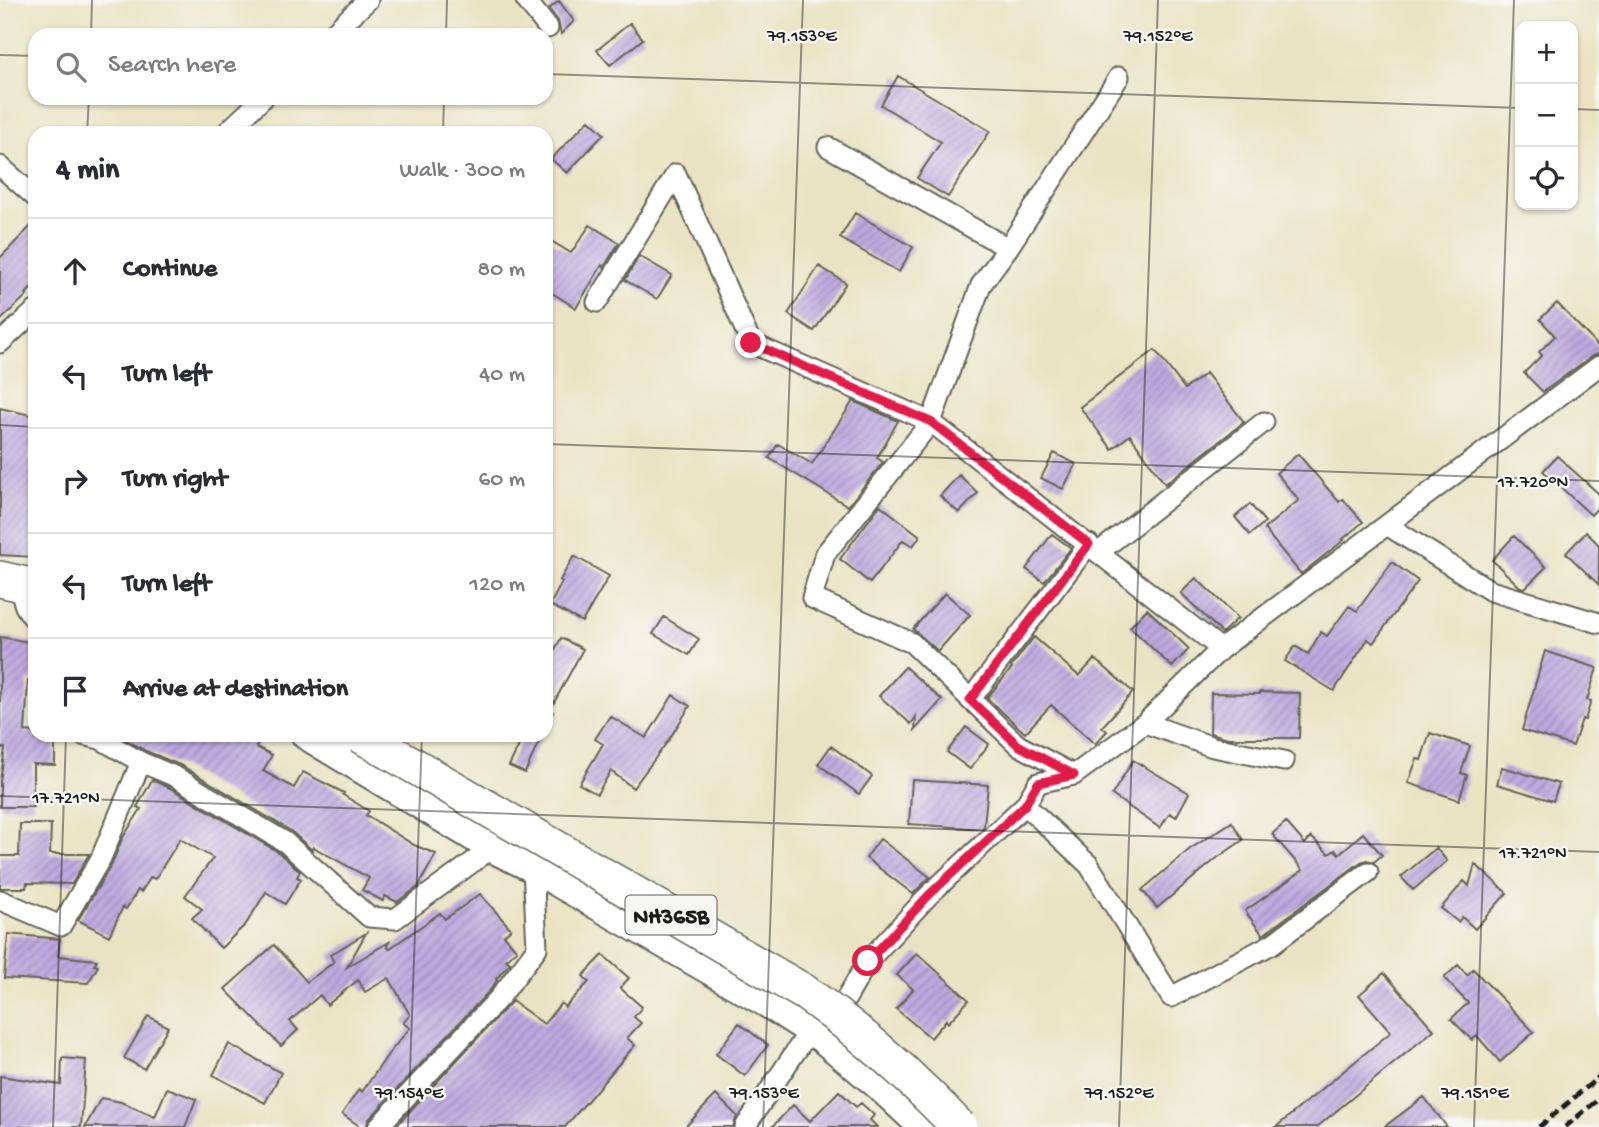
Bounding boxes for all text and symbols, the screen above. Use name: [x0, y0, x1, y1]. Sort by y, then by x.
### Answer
map controls: [1515, 21, 1578, 210]
button: +: [1515, 21, 1578, 84]
text: 79.153°E: [766, 27, 837, 48]
text: 79.152°E: [1123, 27, 1193, 48]
search box: [28, 28, 553, 105]
icon: search: [52, 48, 90, 86]
text: Search here: [108, 51, 236, 82]
button: −: [1515, 84, 1578, 147]
button: locate: [1515, 147, 1578, 210]
text: 4 min: [56, 154, 119, 189]
text: Walk · 300 m: [399, 158, 525, 185]
icon: ahead: [56, 252, 94, 290]
text: Continue: [123, 255, 217, 286]
text: 80 m: [478, 257, 525, 284]
route end: [735, 327, 766, 358]
icon: left: [56, 357, 94, 395]
text: Turn left: [123, 360, 211, 391]
text: 40 m: [479, 362, 525, 389]
icon: right: [56, 462, 94, 500]
text: Turn right: [123, 465, 227, 496]
text: 60 m: [479, 467, 525, 494]
text: 17.720°N: [1497, 473, 1568, 494]
icon: left: [56, 567, 94, 605]
text: Turn left: [123, 570, 211, 601]
text: 120 m: [470, 572, 525, 599]
icon: arrive: [56, 672, 94, 710]
text: Arrive at destination: [123, 675, 348, 706]
text: 17.721°N: [31, 789, 100, 810]
text: 17.721°N: [1498, 844, 1567, 865]
road number: NH365B: [626, 896, 716, 934]
route start: [852, 945, 883, 976]
text: 79.154°E: [374, 1084, 444, 1105]
text: 79.153°E: [728, 1084, 799, 1105]
text: 79.152°E: [1084, 1084, 1154, 1105]
text: 79.151°E: [1440, 1084, 1509, 1105]

